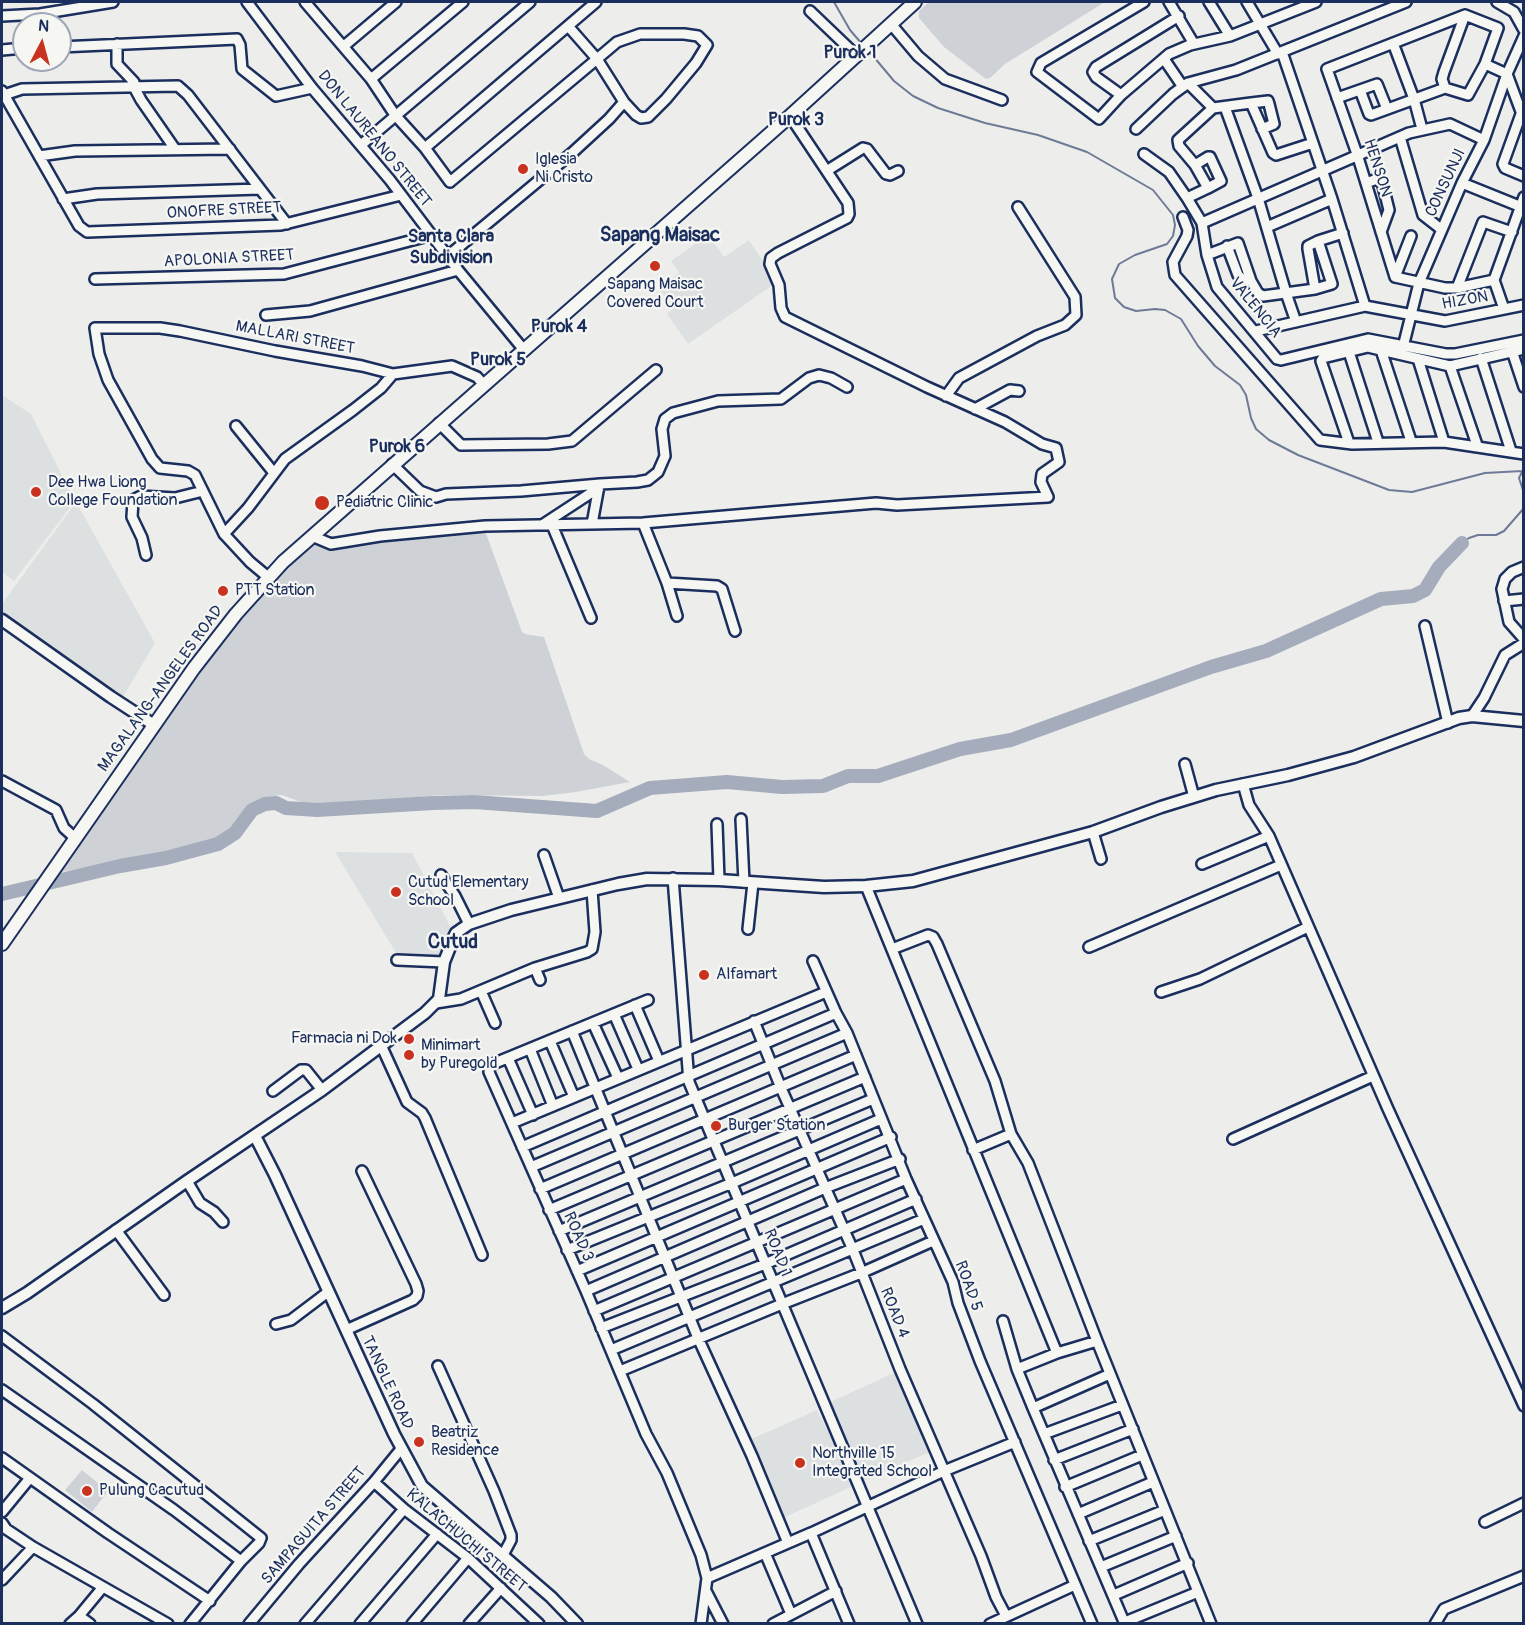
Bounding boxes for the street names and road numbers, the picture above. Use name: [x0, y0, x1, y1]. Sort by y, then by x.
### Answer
street label: DON LAUREANO STREET: [313, 67, 435, 211]
street label: HENSON: [1359, 137, 1395, 199]
street label: CONSUNJI: [1422, 146, 1470, 220]
street label: ONOFRE STREET: [166, 198, 282, 224]
street label: APOLONIA STREET: [163, 246, 295, 272]
street label: VALENCIA: [1225, 274, 1285, 342]
street label: HIZON: [1440, 288, 1490, 314]
street label: MALLARI STREET: [234, 317, 356, 359]
street label: MAGALANG-ANGELES ROAD: [94, 602, 228, 776]
street label: ROAD 3: [559, 1209, 597, 1265]
street label: ROAD 1: [759, 1226, 795, 1280]
street label: ROAD 5: [950, 1258, 986, 1314]
street label: ROAD 4: [875, 1285, 913, 1341]
street label: TANGLE ROAD: [357, 1333, 417, 1433]
street label: SAMPAGUITA STREET: [258, 1463, 370, 1589]
street label: KALACHUCHI STREET: [402, 1485, 530, 1597]

